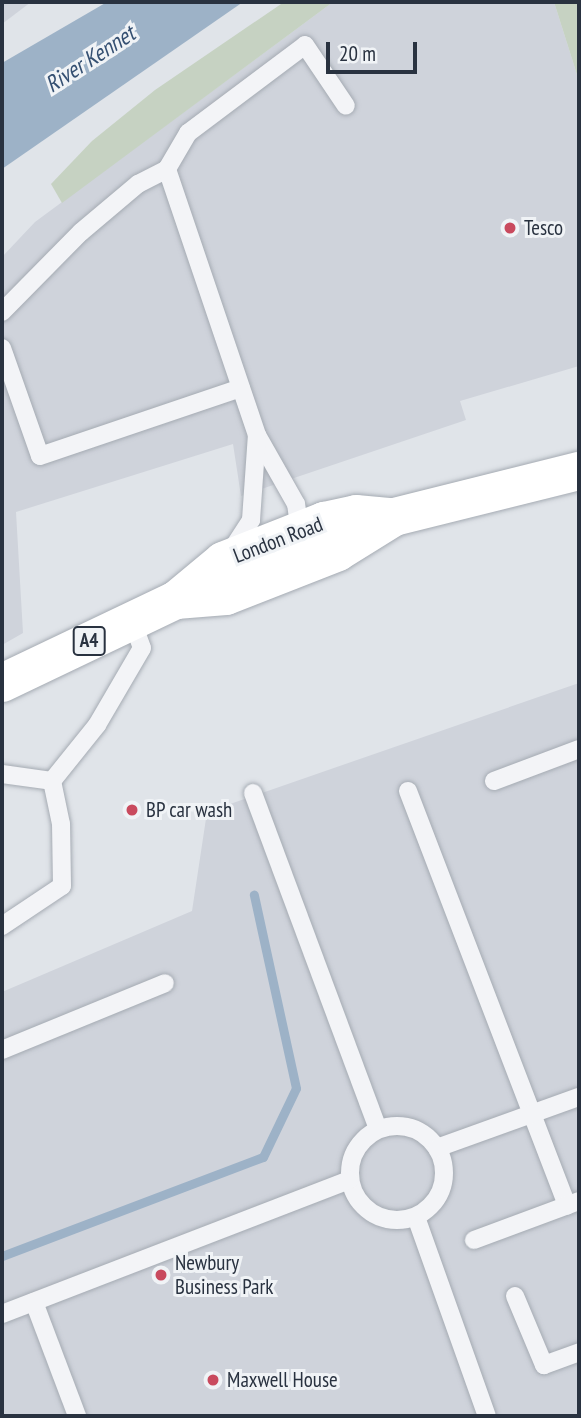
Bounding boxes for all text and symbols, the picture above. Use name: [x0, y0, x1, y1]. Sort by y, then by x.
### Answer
water label: River Kennet: [40, 20, 140, 98]
scale bar: [329, 28, 420, 72]
text: 20 m: [339, 40, 376, 67]
place label: Tesco: [524, 215, 563, 241]
marker: Tesco: [502, 220, 518, 236]
street label: London Road: [230, 511, 326, 569]
road number: A4: [72, 626, 106, 656]
place label: BP car wash: [146, 797, 233, 823]
marker: BP car wash: [124, 802, 140, 818]
place label: Newbury Business Park: [175, 1250, 273, 1300]
marker: Newbury Business Park: [153, 1267, 169, 1283]
place label: Maxwell House: [227, 1367, 338, 1393]
marker: Maxwell House: [205, 1372, 221, 1388]

